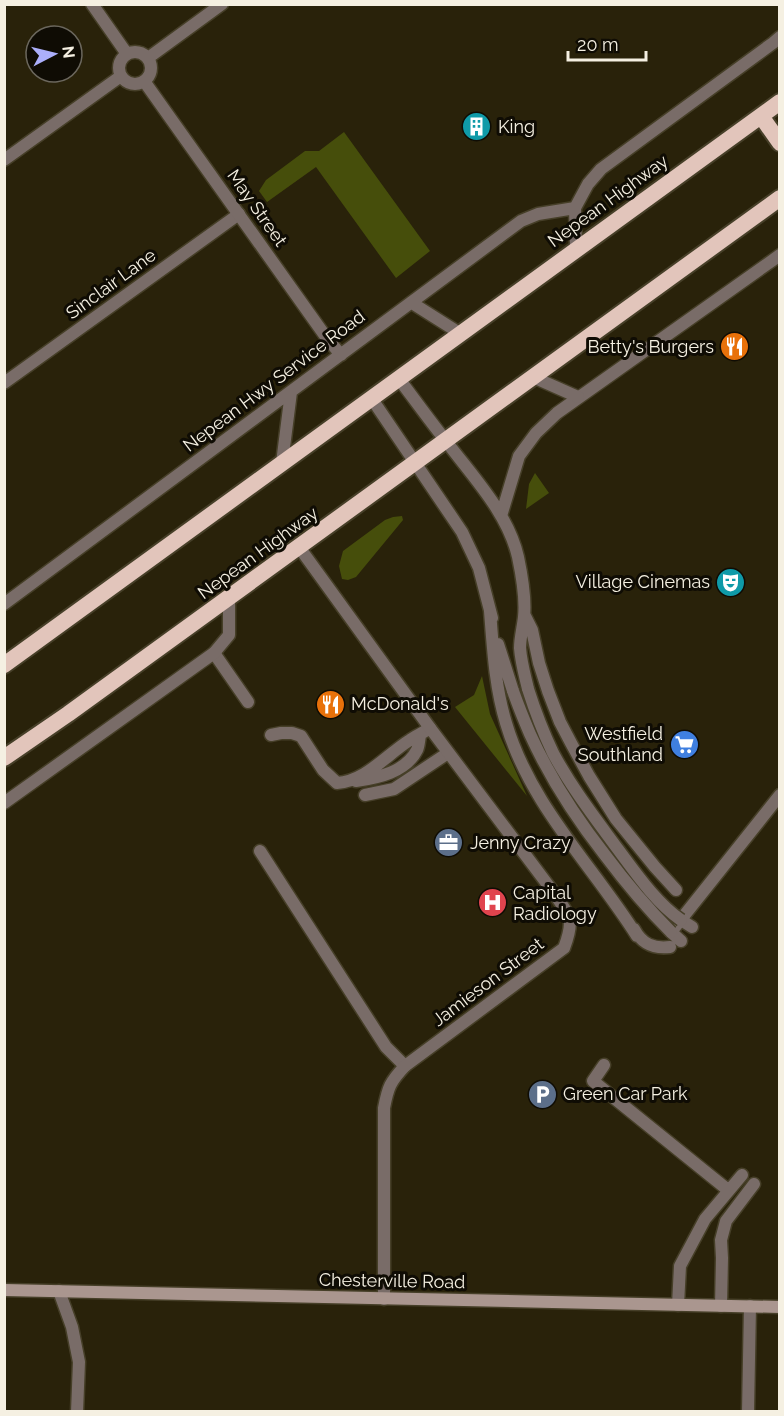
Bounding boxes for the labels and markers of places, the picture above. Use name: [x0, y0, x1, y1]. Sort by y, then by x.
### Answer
building icon: King: [461, 111, 493, 143]
place label: King: [498, 116, 535, 137]
restaurant icon: Betty's Burgers: [719, 331, 751, 363]
place label: Betty's Burgers: [588, 336, 714, 357]
theatre icon: Village Cinemas: [715, 566, 747, 598]
place label: Village Cinemas: [576, 571, 710, 592]
restaurant icon: McDonald's: [314, 688, 346, 720]
place label: McDonald's: [351, 693, 449, 714]
place label: Westfield Southland: [578, 723, 663, 765]
supermarket icon: Westfield Southland: [668, 728, 700, 760]
office icon: Jenny Crazy: [433, 827, 465, 859]
place label: Jenny Crazy: [470, 832, 571, 853]
place label: Capital Radiology: [513, 882, 597, 924]
hospital icon: Capital Radiology: [476, 887, 508, 919]
parking icon: Green Car Park: [526, 1078, 558, 1110]
place label: Green Car Park: [563, 1083, 688, 1104]

